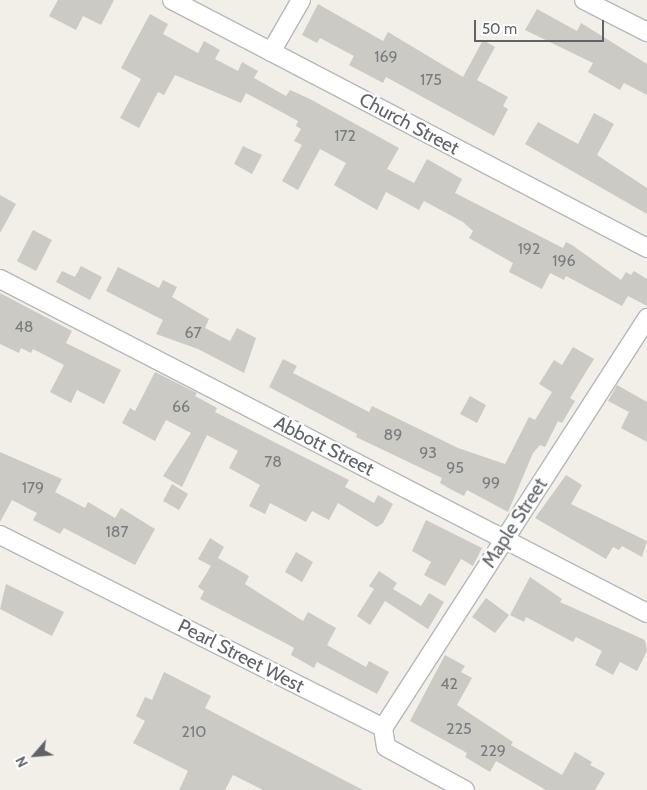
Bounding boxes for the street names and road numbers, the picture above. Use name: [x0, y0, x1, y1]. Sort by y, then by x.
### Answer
street label: Church Street: [355, 88, 463, 160]
street label: Abbott Street: [270, 411, 378, 481]
street label: Maple Street: [478, 474, 552, 572]
street label: Pearl Street West: [174, 614, 308, 698]

